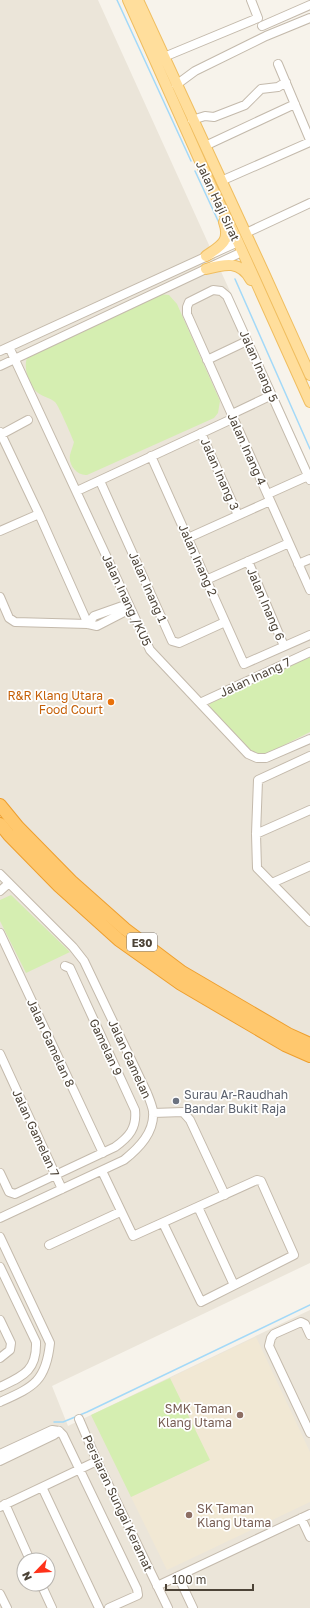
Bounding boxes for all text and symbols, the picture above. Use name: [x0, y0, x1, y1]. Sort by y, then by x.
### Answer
street label: Jalan Haji Sirat: [193, 159, 243, 244]
street label: Jalan Inang 5: [236, 328, 282, 404]
street label: Jalan Inang 4: [224, 411, 270, 487]
street label: Jalan Inang 3: [197, 436, 243, 512]
street label: Jalan Inang 2: [175, 522, 221, 598]
street label: Jalan Inang 1: [126, 549, 170, 625]
street label: Jalan Inang /KU5: [99, 552, 155, 648]
street label: Jalan Inang 6: [244, 565, 288, 643]
street label: Jalan Inang 7: [217, 654, 293, 700]
place label: R&R Klang Utara Food Court: [7, 688, 103, 717]
marker: R&R Klang Utara Food Court: [106, 697, 116, 707]
road number: E30: [127, 933, 157, 951]
street label: Jalan Gamelan 8: [24, 997, 78, 1089]
street label: Gamelan 9: [86, 1016, 126, 1078]
street label: Jalan Gamelan: [105, 1017, 155, 1101]
street label: Jalan Gamelan 7: [9, 1087, 63, 1179]
place label: Surau Ar-Raudhah Bandar Bukit Raja: [184, 1087, 288, 1116]
marker: Surau Ar-Raudhah Bandar Bukit Raja: [171, 1096, 181, 1106]
place label: SMK Taman Klang Utama: [158, 1401, 232, 1430]
marker: SMK Taman Klang Utama: [235, 1410, 245, 1420]
street label: Persiaran Sungai Keramat: [80, 1433, 156, 1574]
place label: SK Taman Klang Utama: [197, 1501, 271, 1530]
marker: SK Taman Klang Utama: [184, 1510, 194, 1520]
north arrow: [16, 1552, 56, 1592]
scale bar: [166, 1566, 253, 1592]
text: N: [19, 1570, 34, 1583]
text: 100 m: [172, 1572, 206, 1587]

